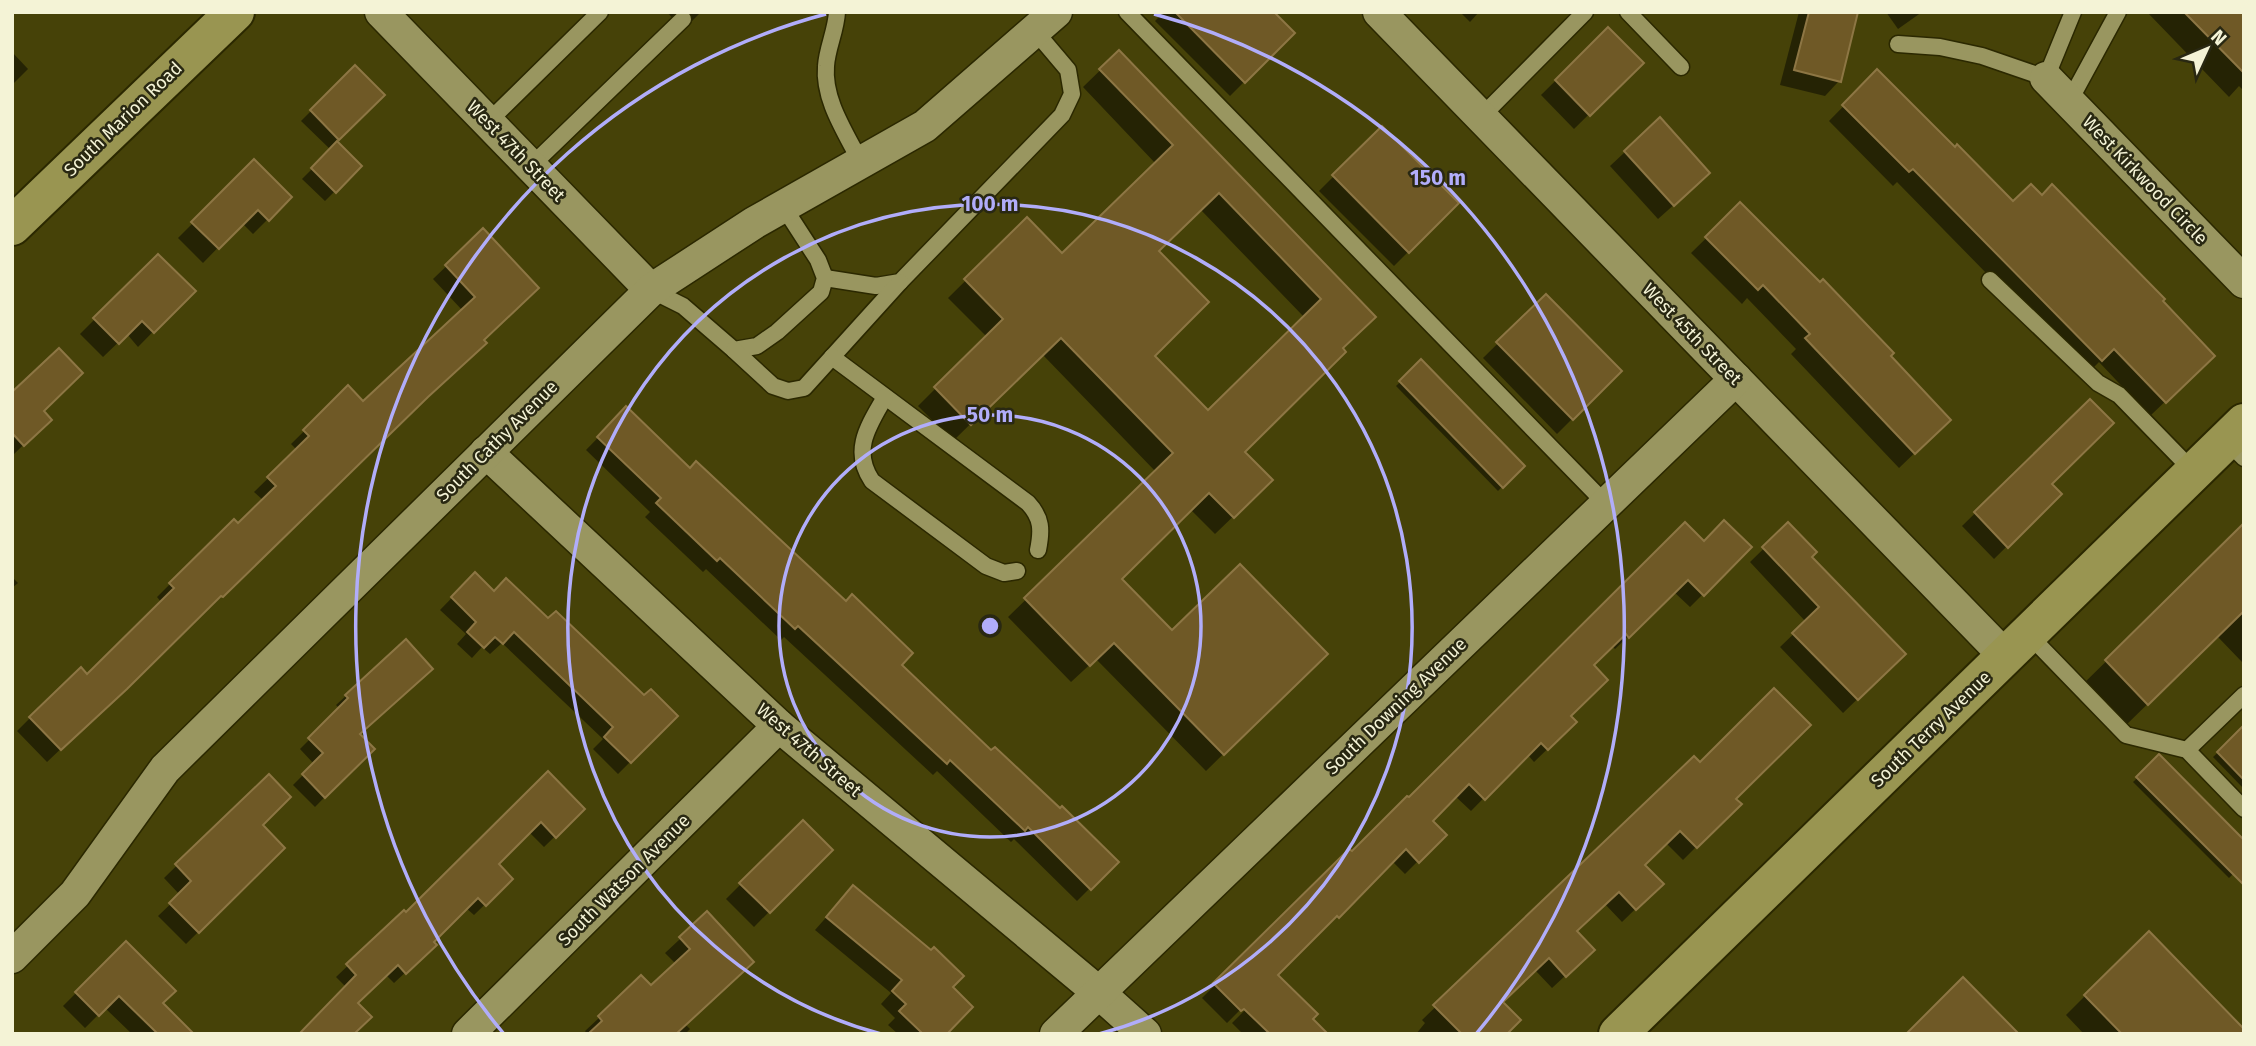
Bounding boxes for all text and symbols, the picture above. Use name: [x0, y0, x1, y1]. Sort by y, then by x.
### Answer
north arrow: [2172, 14, 2242, 84]
text: N: [2206, 25, 2232, 50]
street label: South Marion Road: [59, 57, 187, 181]
street label: West 47th Street: [462, 96, 570, 206]
street label: West Kirkwood Circle: [2078, 111, 2212, 249]
text: 150 m: [1410, 165, 1466, 191]
text: 100 m: [961, 191, 1019, 217]
street label: West 45th Street: [1638, 278, 1746, 390]
street label: South Cathy Avenue: [432, 376, 562, 506]
text: 50 m: [967, 402, 1013, 428]
centre of rings: [978, 614, 1002, 638]
street label: South Downing Avenue: [1321, 633, 1471, 779]
street label: South Terry Avenue: [1867, 666, 1995, 792]
street label: West 47th Street: [752, 698, 866, 802]
street label: South Watson Avenue: [554, 810, 694, 950]

